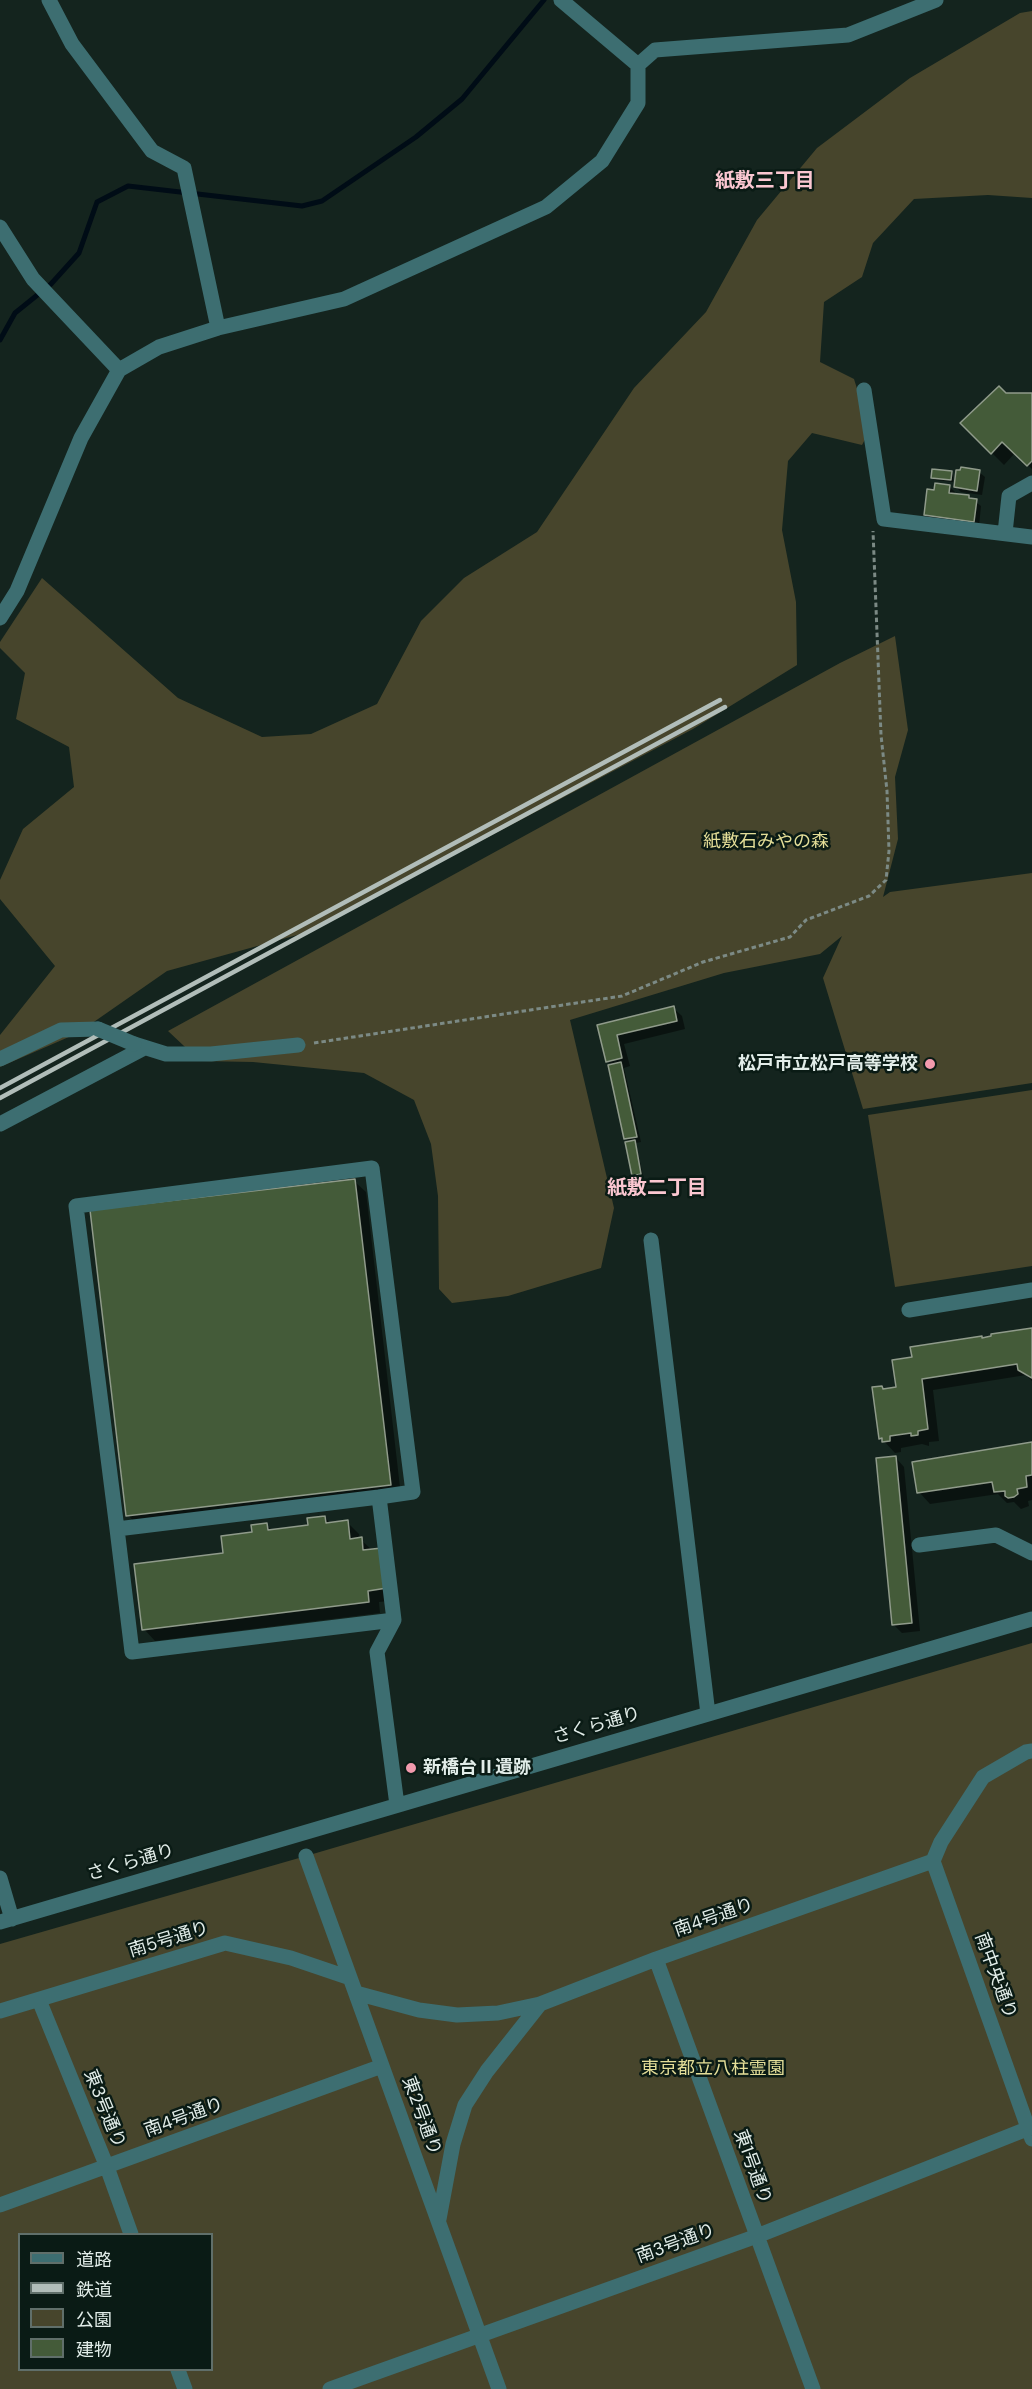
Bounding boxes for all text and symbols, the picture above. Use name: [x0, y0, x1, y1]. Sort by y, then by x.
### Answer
district label: 紙敷三丁目: [715, 170, 815, 194]
park label: 紙敷石みやの森: [703, 831, 829, 853]
place label: 松戸市立松戸高等学校: [738, 1053, 918, 1075]
marker: 松戸市立松戸高等学校: [923, 1057, 937, 1071]
district label: 紙敷二丁目: [607, 1177, 707, 1201]
street label: さくら通り: [551, 1703, 643, 1749]
place label: 新橋台Ⅱ遺跡: [423, 1757, 531, 1779]
marker: 新橋台Ⅱ遺跡: [404, 1761, 418, 1775]
street label: さくら通り: [85, 1840, 177, 1886]
street label: 南4号通り: [671, 1894, 757, 1942]
street label: 南5号通り: [126, 1918, 212, 1962]
street label: 南中央通り: [969, 1930, 1021, 2022]
park label: 東京都立八柱霊園: [641, 2058, 785, 2080]
street label: 東3号通り: [79, 2067, 129, 2151]
street label: 東2号通り: [397, 2074, 445, 2158]
street label: 南4号通り: [141, 2094, 227, 2142]
street label: 東1号通り: [729, 2127, 775, 2207]
street label: 南3号通り: [633, 2220, 719, 2268]
legend: [18, 2233, 213, 2371]
text: 道路: [76, 2248, 112, 2272]
text: 鉄道: [76, 2278, 112, 2302]
text: 公園: [76, 2308, 112, 2332]
text: 建物: [76, 2338, 112, 2362]

